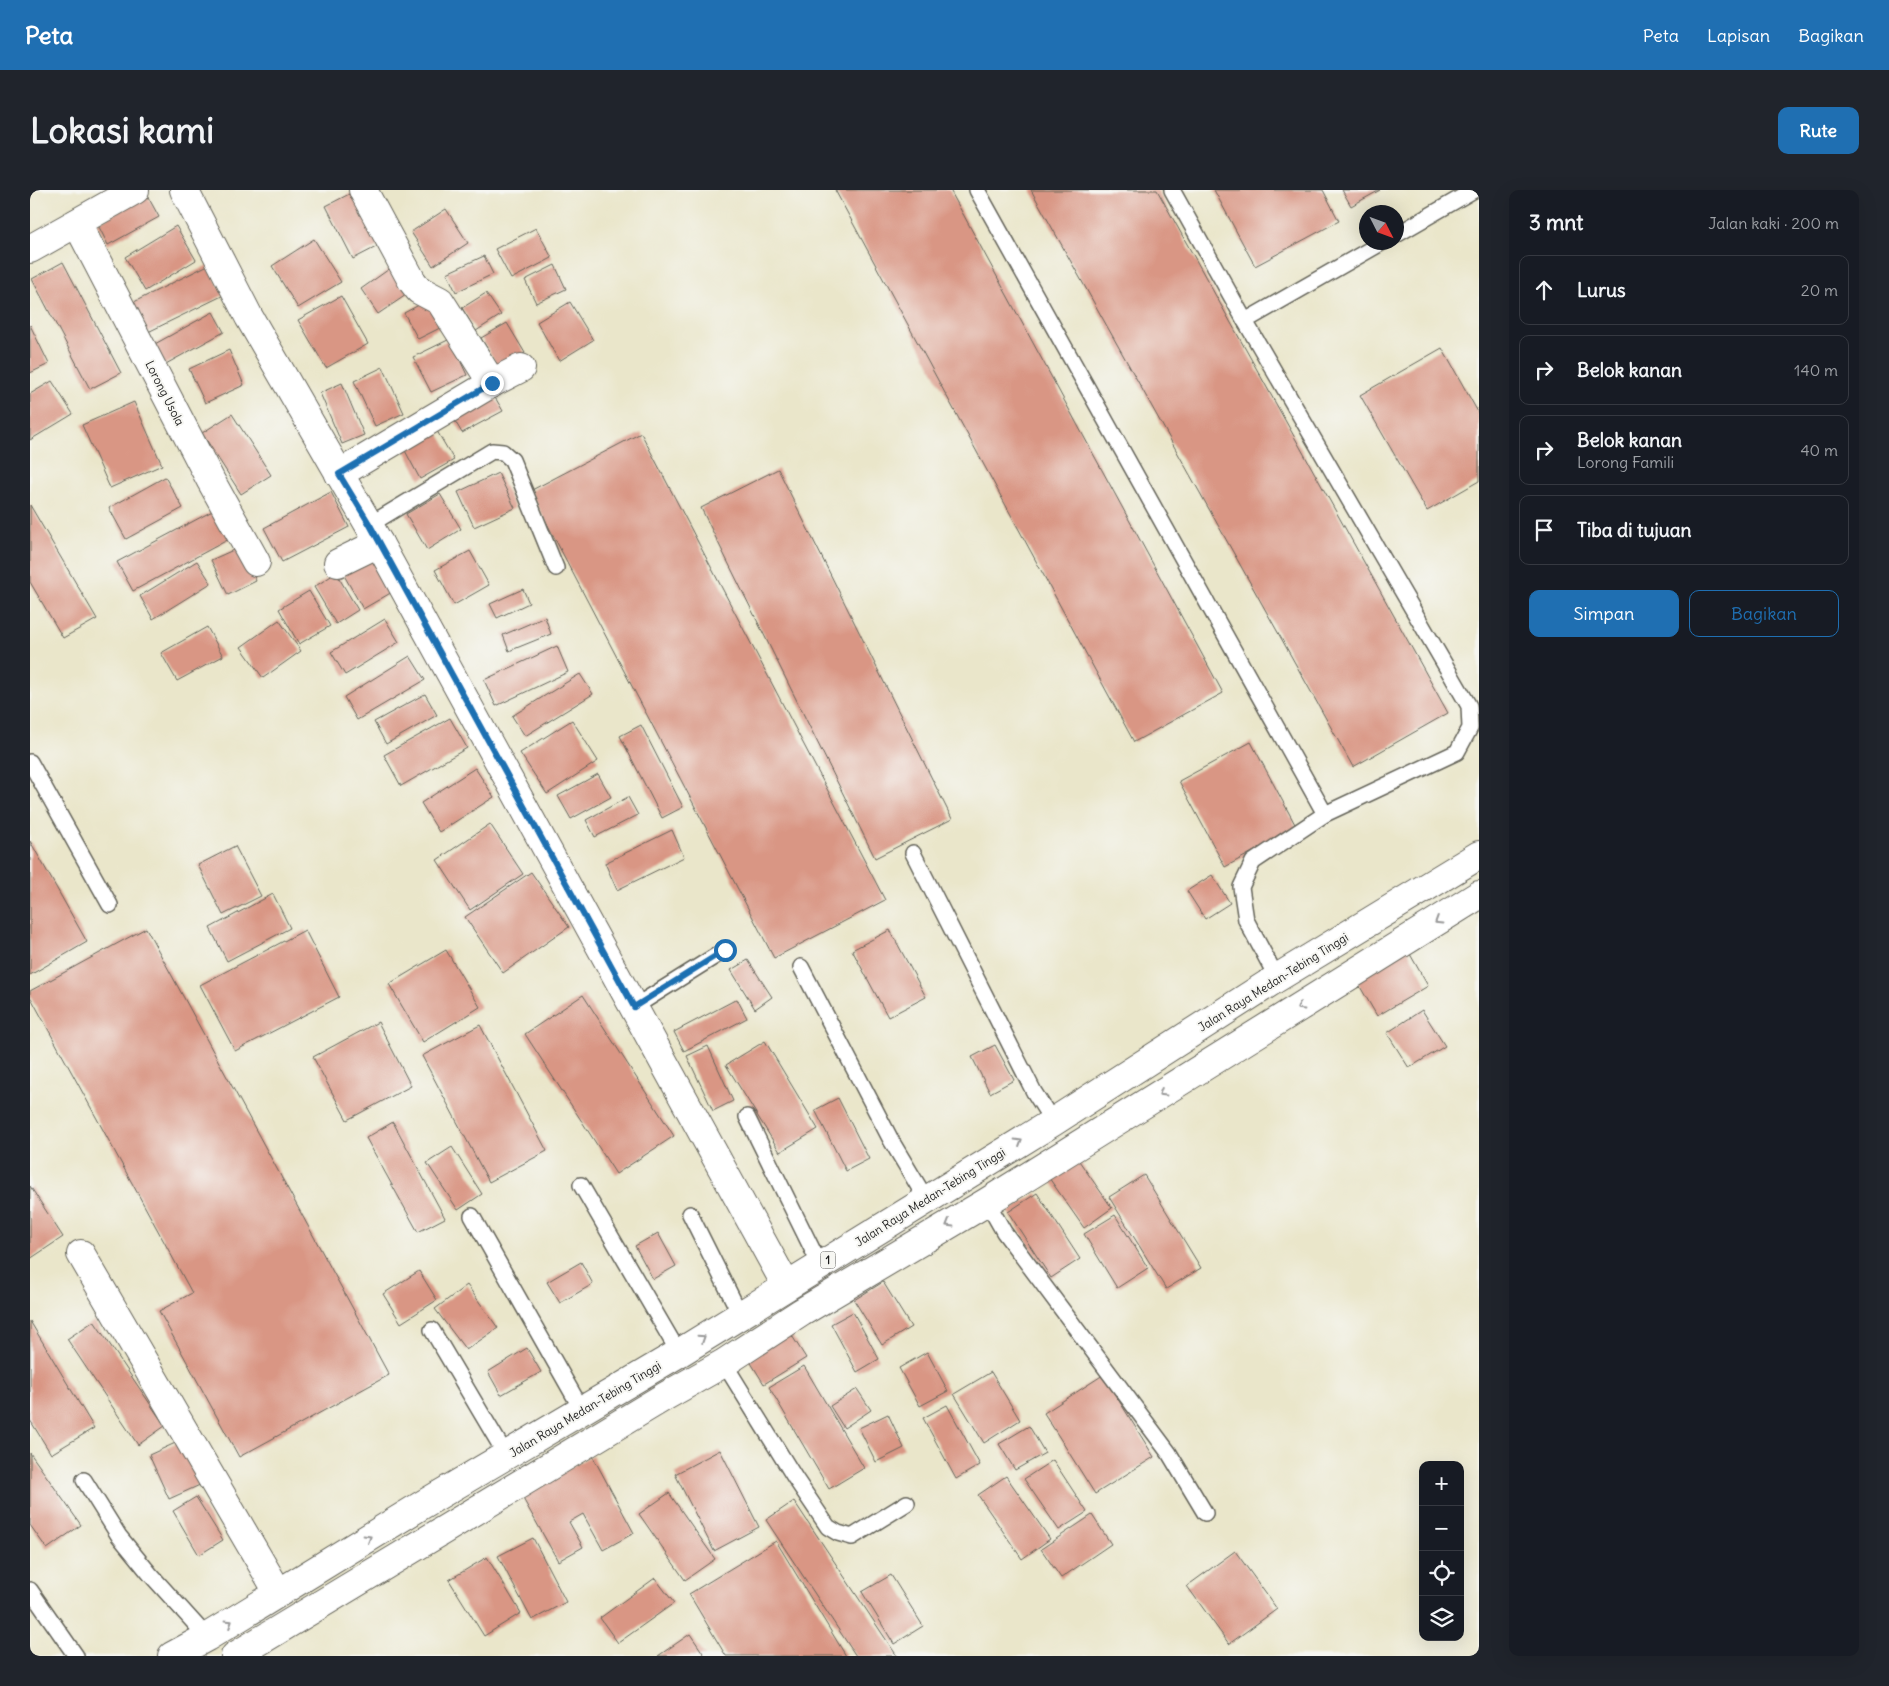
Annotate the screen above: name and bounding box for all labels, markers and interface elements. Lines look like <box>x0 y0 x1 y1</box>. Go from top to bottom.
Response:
text: Peta <box>25 20 73 50</box>
text: Peta <box>1643 24 1679 47</box>
text: Lapisan <box>1707 24 1770 47</box>
text: Bagikan <box>1798 24 1864 47</box>
button: Rute <box>1778 107 1859 154</box>
text: Lokasi kami <box>30 108 214 152</box>
north arrow <box>1359 205 1404 250</box>
text: 3 mnt <box>1529 209 1583 236</box>
text: Jalan kaki · 200 m <box>1708 213 1839 233</box>
icon: ahead <box>1530 276 1558 304</box>
text: Lurus <box>1577 278 1626 302</box>
text: 20 m <box>1801 280 1838 300</box>
icon: right <box>1530 356 1558 384</box>
street label: Lorong Usola <box>142 358 188 428</box>
text: Belok kanan <box>1577 358 1682 382</box>
text: 140 m <box>1794 360 1838 380</box>
route end <box>481 372 504 395</box>
text: Belok kanan <box>1577 428 1682 452</box>
icon: right <box>1530 436 1558 464</box>
text: 40 m <box>1800 440 1838 460</box>
text: Lorong Famili <box>1577 452 1674 472</box>
icon: arrive <box>1530 516 1558 544</box>
text: Tiba di tujuan <box>1577 518 1692 542</box>
button: Simpan <box>1529 590 1679 637</box>
button: Bagikan <box>1689 590 1839 637</box>
one-way arrow <box>1434 915 1443 924</box>
street label: Jalan Raya Medan-Tebing Tinggi <box>1195 929 1351 1035</box>
route start <box>714 939 737 962</box>
one-way arrow <box>1296 1001 1305 1010</box>
one-way arrow <box>1158 1087 1167 1096</box>
one-way arrow <box>1014 1139 1023 1148</box>
street label: Jalan Raya Medan-Tebing Tinggi <box>852 1144 1008 1250</box>
one-way arrow <box>946 1218 955 1228</box>
road number: 1 <box>820 1252 836 1268</box>
one-way arrow <box>697 1334 706 1344</box>
street label: Jalan Raya Medan-Tebing Tinggi <box>506 1358 664 1460</box>
map controls <box>1419 1461 1464 1641</box>
button: + <box>1419 1461 1464 1506</box>
button: − <box>1419 1506 1464 1551</box>
one-way arrow <box>362 1535 371 1545</box>
button: locate <box>1419 1551 1464 1596</box>
button: layers <box>1419 1596 1464 1641</box>
one-way arrow <box>224 1619 233 1629</box>

